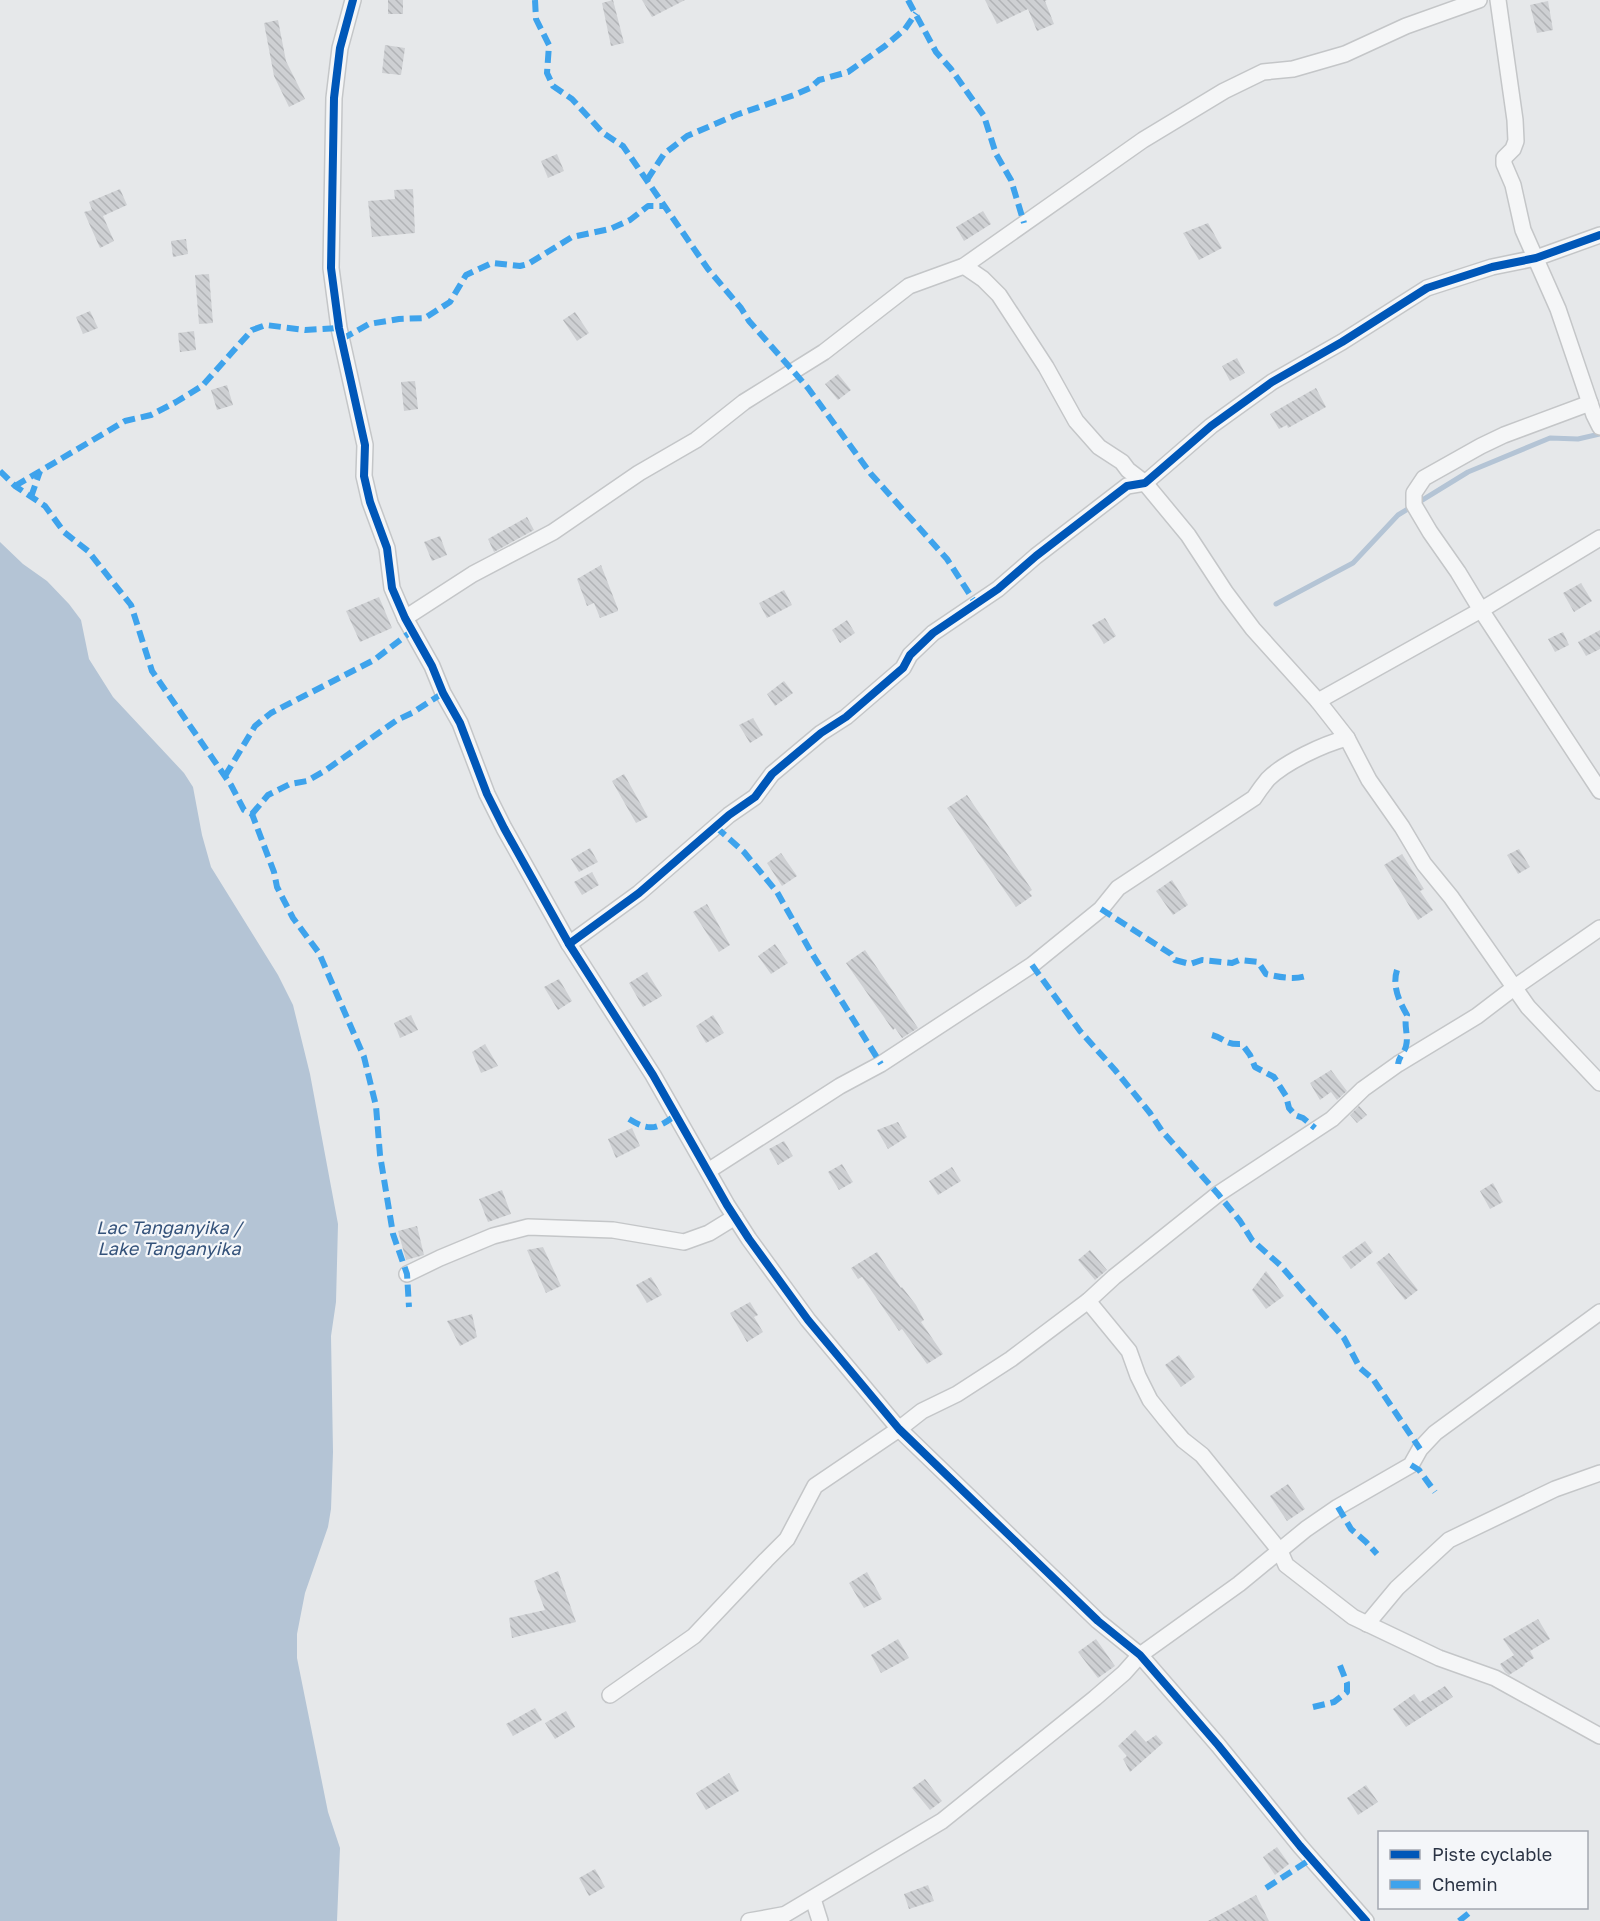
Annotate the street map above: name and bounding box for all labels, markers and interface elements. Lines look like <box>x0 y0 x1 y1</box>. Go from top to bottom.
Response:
water label: Lac Tanganyika / Lake Tanganyika <box>96 1216 245 1259</box>
legend <box>1378 1831 1588 1909</box>
text: Piste cyclable <box>1432 1843 1552 1865</box>
text: Chemin <box>1432 1873 1498 1895</box>

